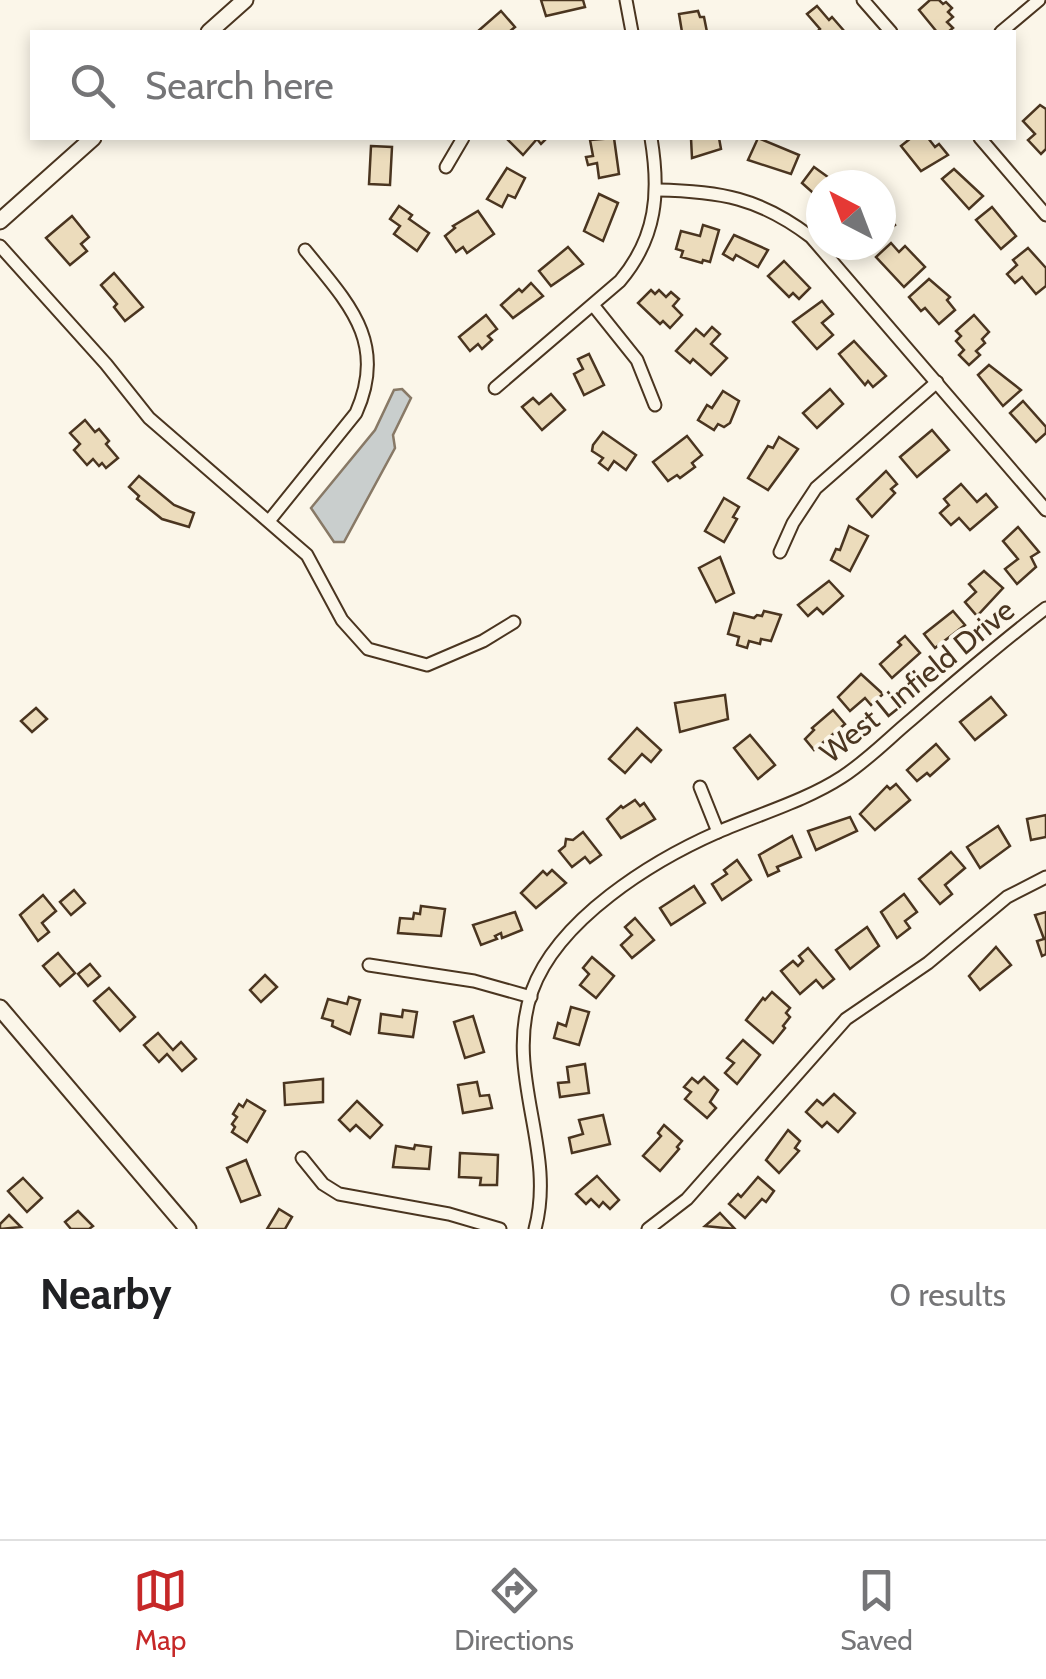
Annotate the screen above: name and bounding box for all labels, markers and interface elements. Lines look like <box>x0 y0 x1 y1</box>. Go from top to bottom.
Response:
search box <box>30 30 1016 140</box>
icon: search <box>65 58 120 113</box>
text: Search here <box>145 62 334 109</box>
north arrow <box>806 170 896 260</box>
street label: West Linfield Drive <box>812 591 1022 771</box>
text: Nearby <box>40 1268 172 1320</box>
text: 0 results <box>889 1275 1006 1314</box>
tab: Map <box>133 1563 188 1657</box>
tab: Directions <box>454 1563 574 1657</box>
tab: Saved <box>840 1563 913 1657</box>

